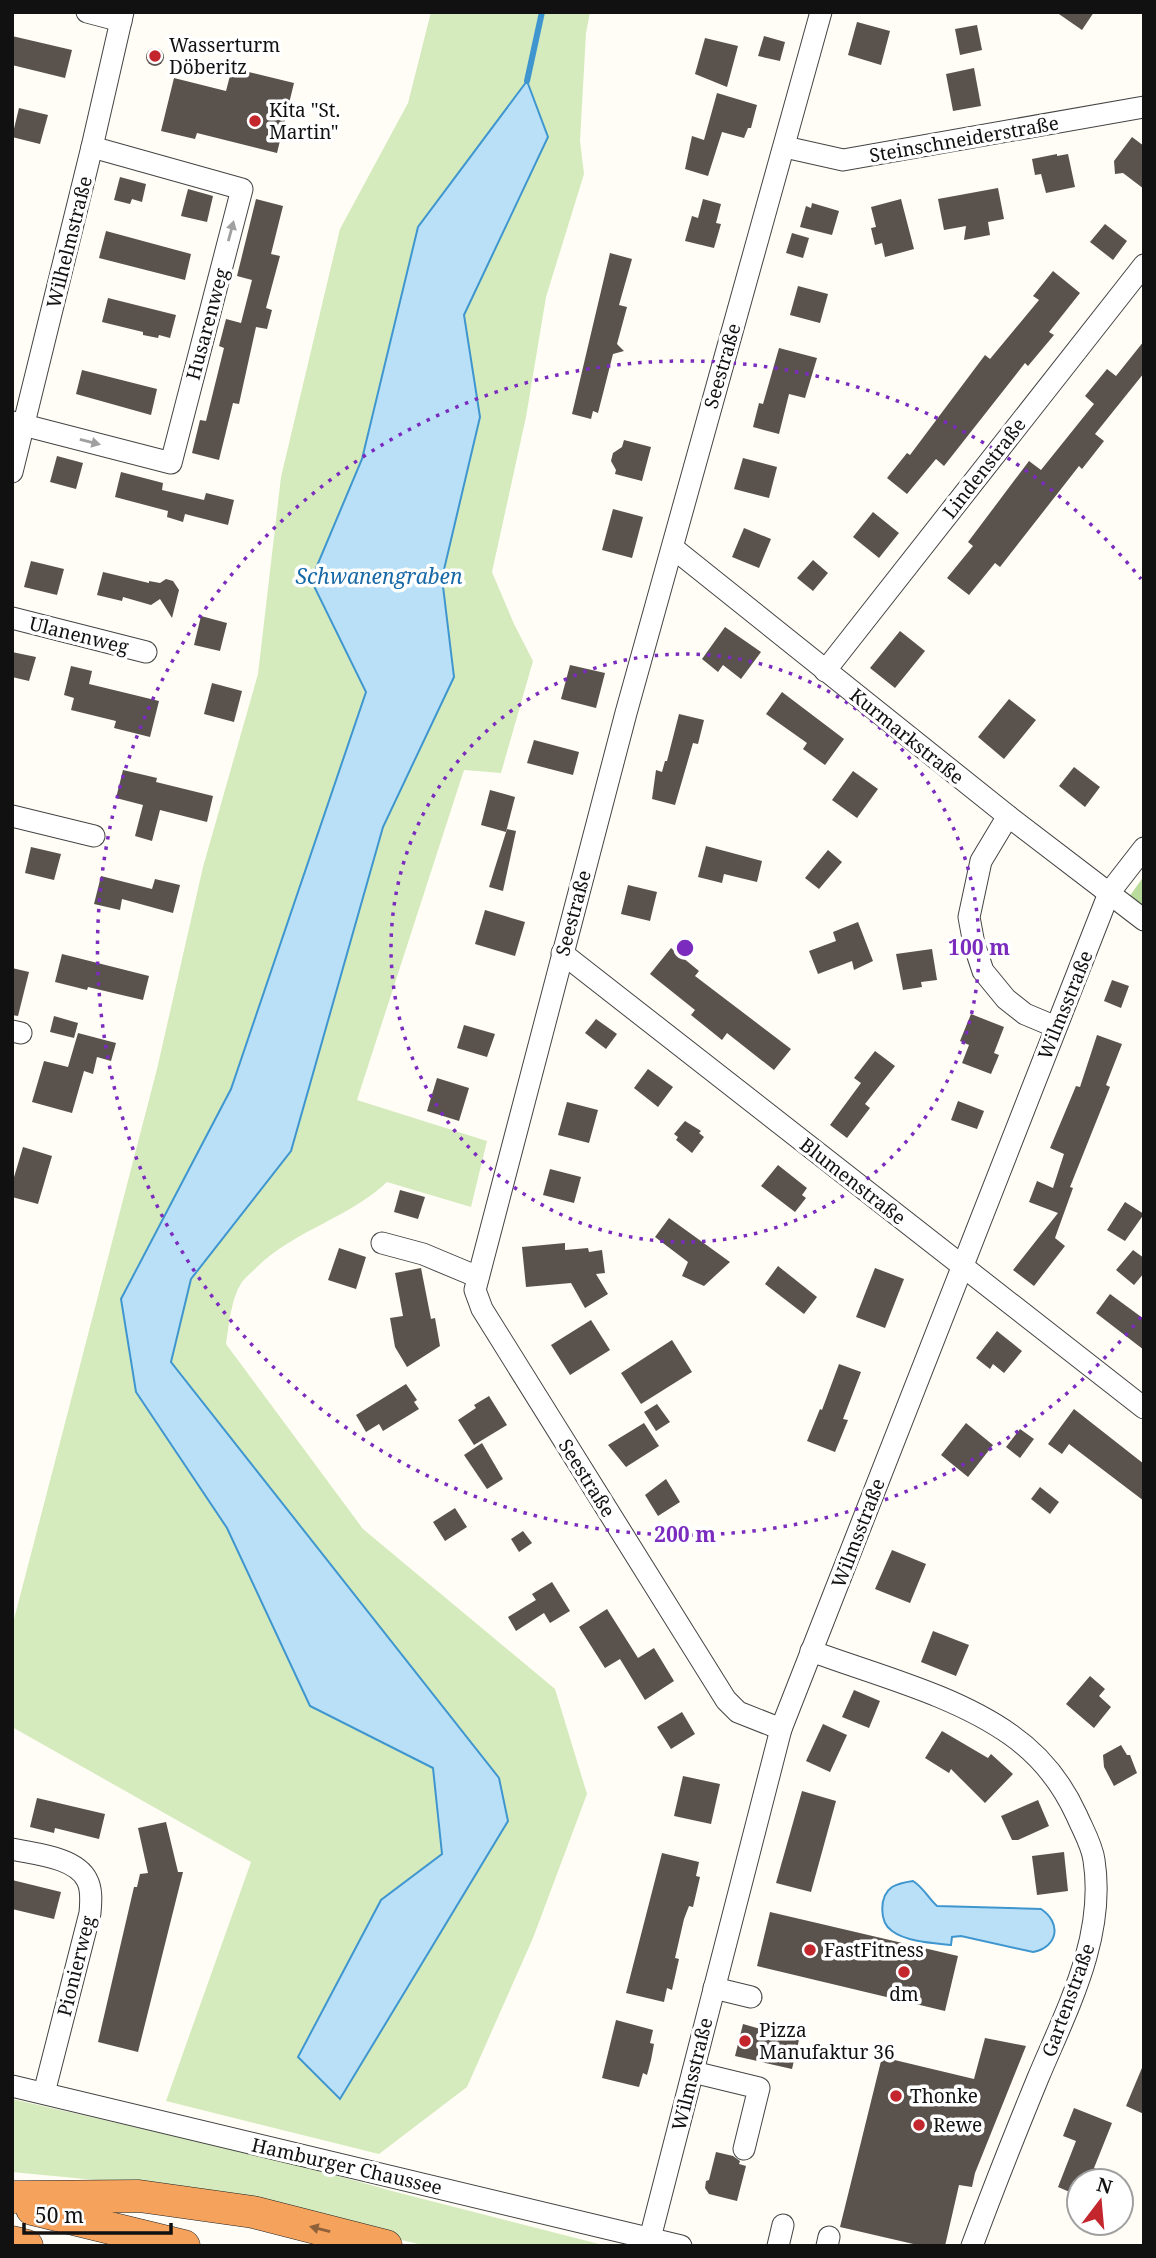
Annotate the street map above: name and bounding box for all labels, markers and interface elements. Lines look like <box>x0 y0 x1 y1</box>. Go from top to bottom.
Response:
place label: Wasserturm Döberitz <box>169 32 280 80</box>
marker: Wasserturm Döberitz <box>147 48 163 64</box>
place label: Kita "St. Martin" <box>269 97 340 145</box>
street label: Steinschneiderstraße <box>867 110 1061 168</box>
marker: Kita "St. Martin" <box>247 113 263 129</box>
street label: Wilhelmstraße <box>40 173 98 311</box>
one-way arrow <box>226 219 237 241</box>
street label: Husarenweg <box>180 265 234 383</box>
street label: Seestraße <box>697 320 747 412</box>
street label: Lindenstraße <box>936 412 1032 524</box>
one-way arrow <box>79 437 101 448</box>
water label: Schwanengraben <box>295 562 463 590</box>
street label: Ulanenweg <box>27 610 131 660</box>
street label: Kurmarkstraße <box>845 682 969 790</box>
street label: Seestraße <box>549 867 597 959</box>
text: 100 m <box>948 933 1010 961</box>
centre of rings <box>673 936 697 960</box>
street label: Wilmsstraße <box>1031 947 1099 1063</box>
street label: Blumenstraße <box>795 1131 911 1231</box>
street label: Seestraße <box>553 1434 621 1522</box>
street label: Wilmsstraße <box>825 1474 891 1592</box>
text: 200 m <box>654 1520 716 1548</box>
street label: Pionierweg <box>51 1913 101 2019</box>
place label: FastFitness <box>824 1937 924 1963</box>
street label: Gartenstraße <box>1035 1939 1101 2061</box>
marker: FastFitness <box>802 1942 818 1958</box>
marker: dm <box>896 1964 912 1980</box>
place label: dm <box>889 1981 919 2007</box>
street label: Wilmsstraße <box>665 2015 719 2133</box>
place label: Pizza Manufaktur 36 <box>759 2017 895 2065</box>
marker: Pizza Manufaktur 36 <box>737 2033 753 2049</box>
place label: Thonke <box>910 2083 978 2109</box>
marker: Thonke <box>888 2088 904 2104</box>
place label: Rewe <box>933 2112 982 2138</box>
marker: Rewe <box>911 2117 927 2133</box>
street label: Hamburger Chaussee <box>249 2131 445 2201</box>
north arrow <box>1065 2167 1135 2237</box>
text: N <box>1094 2171 1115 2200</box>
scale bar <box>24 2192 172 2236</box>
text: 50 m <box>35 2201 84 2229</box>
one-way arrow <box>309 2223 331 2234</box>

